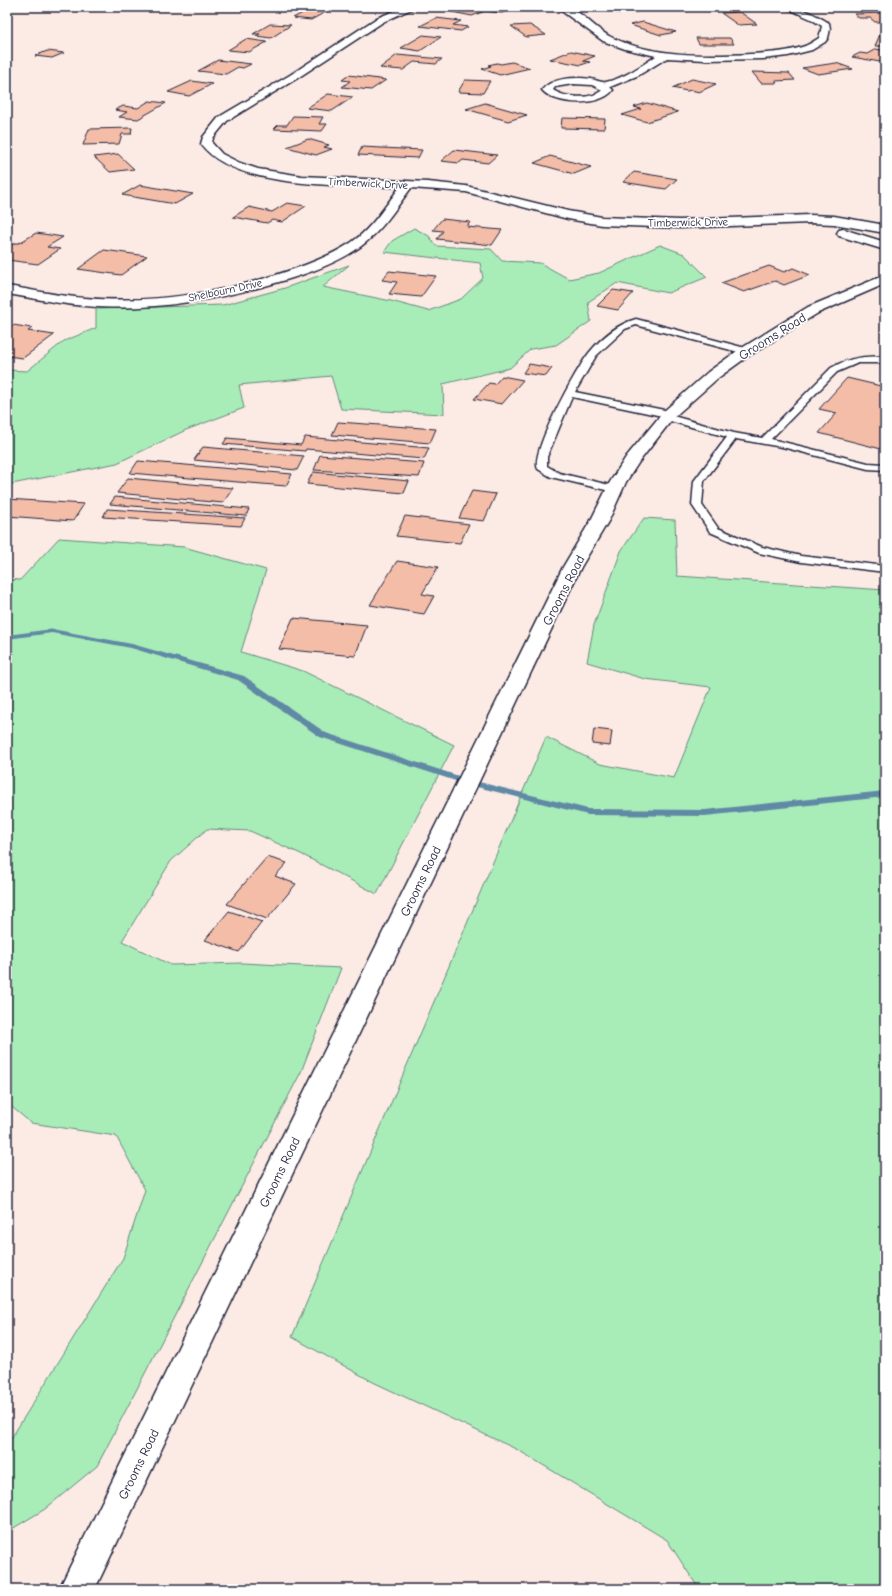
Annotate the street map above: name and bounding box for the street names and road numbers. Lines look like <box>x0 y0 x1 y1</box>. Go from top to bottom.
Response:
street label: Timberwick Drive <box>328 175 409 192</box>
street label: Timberwick Drive <box>648 215 729 230</box>
street label: Shelbourn Drive <box>187 276 264 305</box>
street label: Grooms Road <box>736 310 809 363</box>
street label: Grooms Road <box>539 553 588 628</box>
street label: Grooms Road <box>397 844 444 919</box>
street label: Grooms Road <box>256 1135 303 1210</box>
street label: Grooms Road <box>115 1427 162 1502</box>

